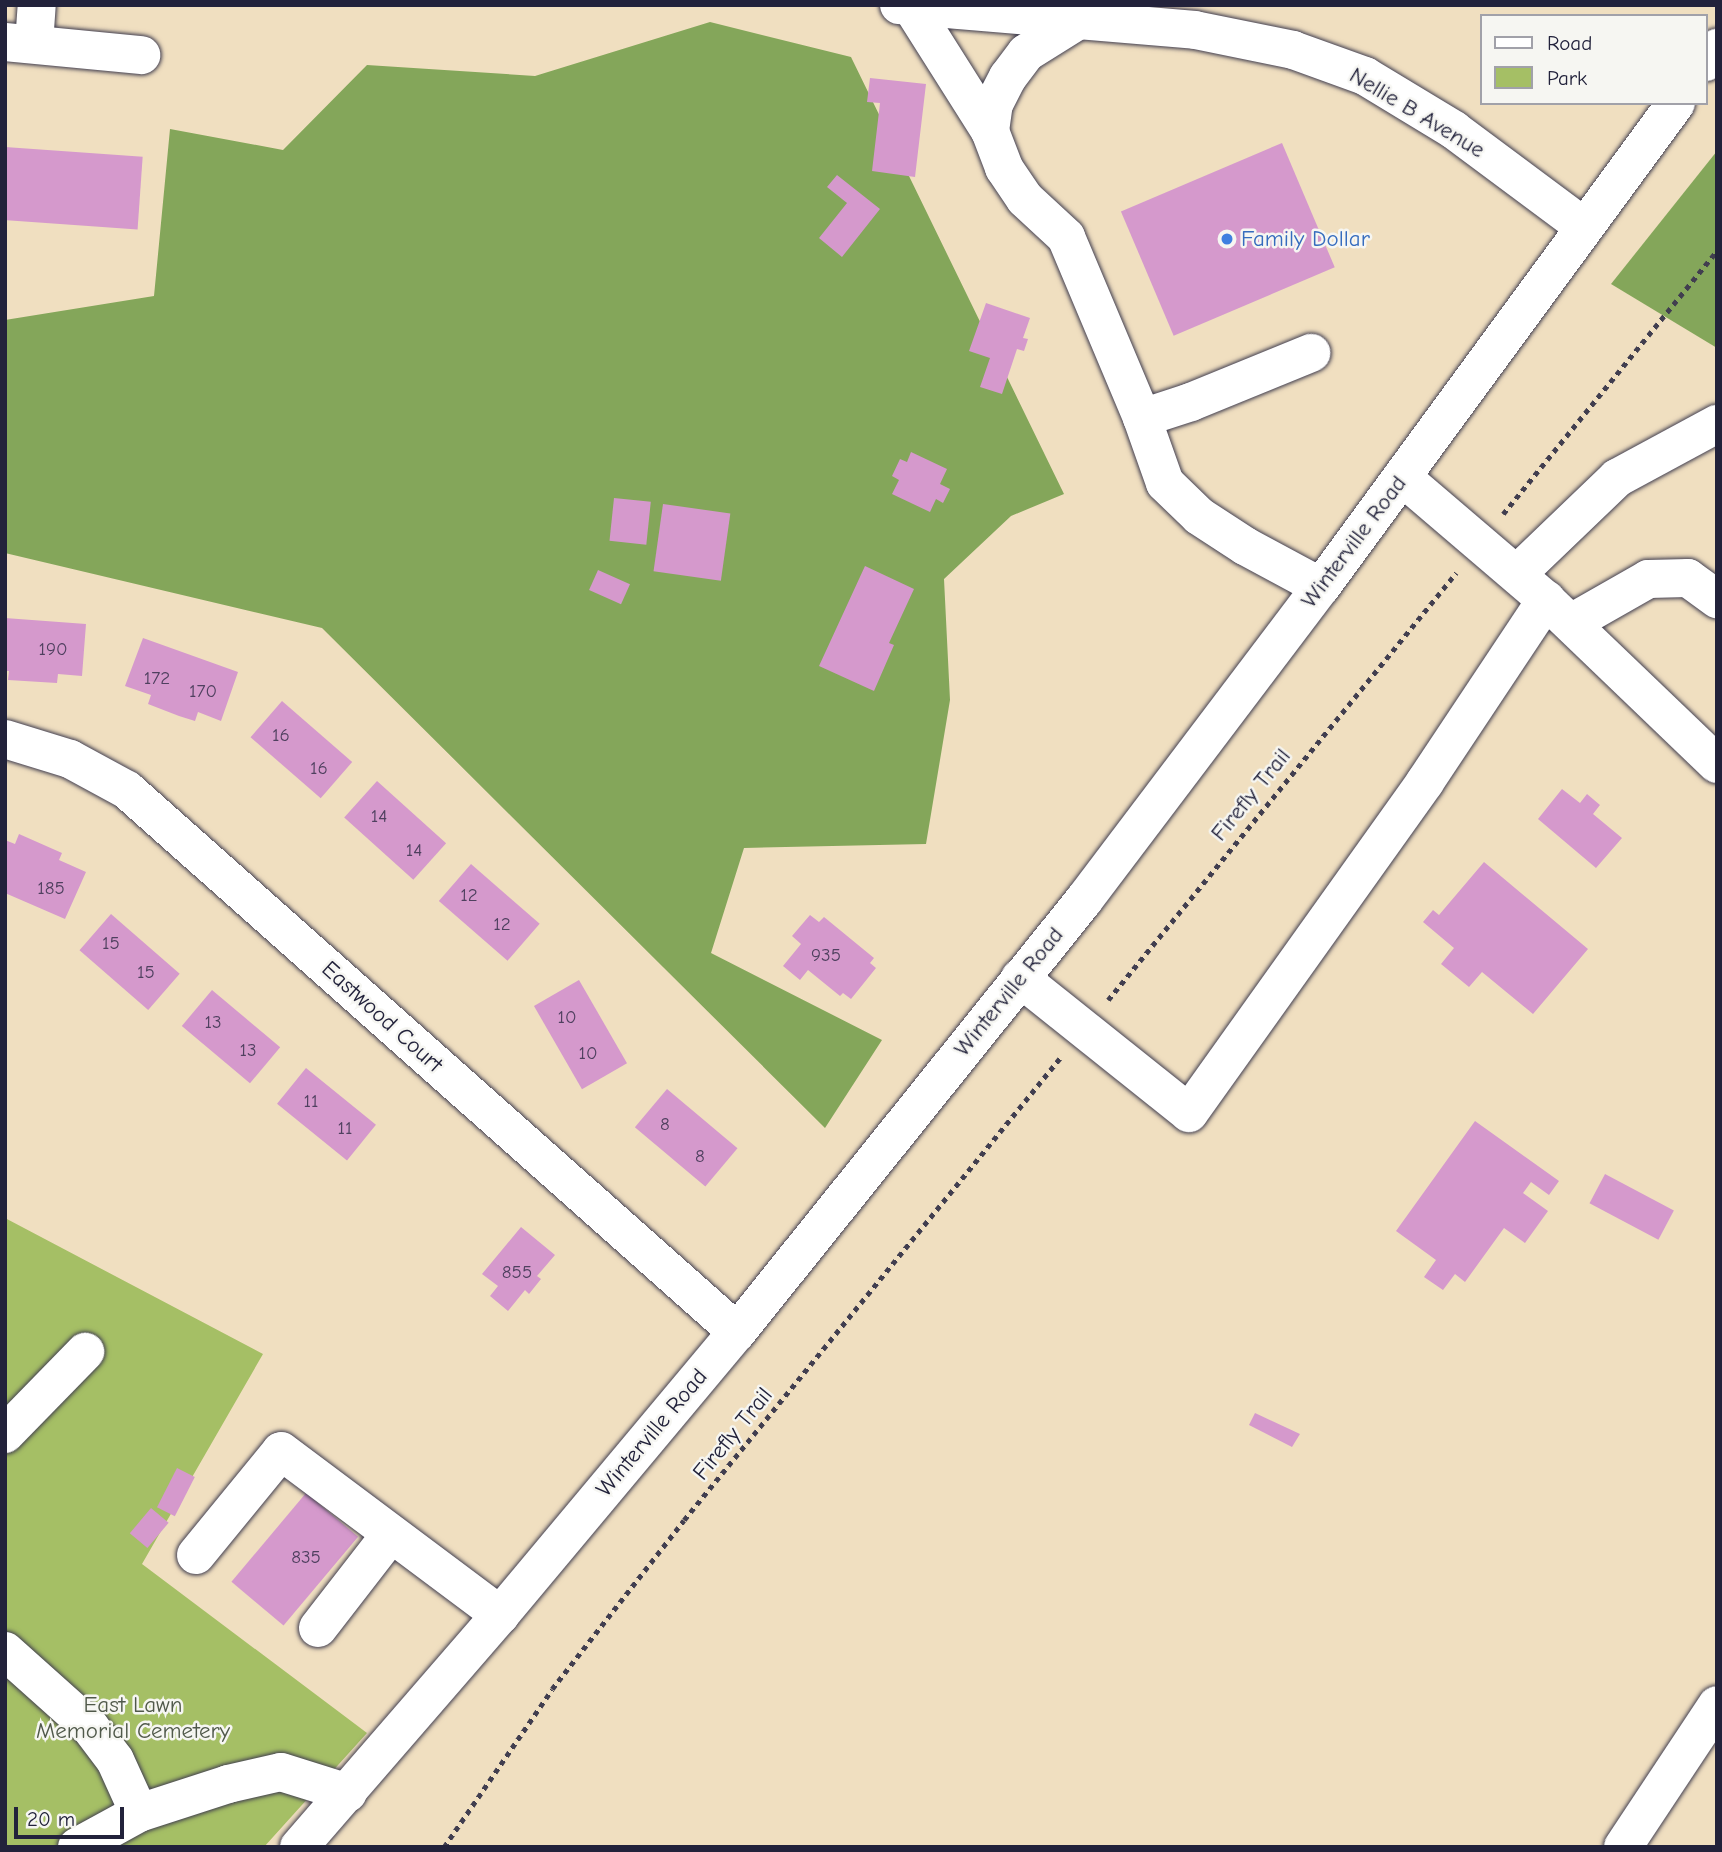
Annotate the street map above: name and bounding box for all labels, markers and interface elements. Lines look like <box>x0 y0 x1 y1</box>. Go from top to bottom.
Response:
legend <box>1480 14 1708 105</box>
text: Road <box>1547 31 1592 55</box>
street label: Nellie B Avenue <box>1344 62 1490 164</box>
text: Park <box>1547 66 1587 90</box>
place label: Family Dollar <box>1241 225 1370 253</box>
marker: Family Dollar <box>1219 231 1235 247</box>
street label: Winterville Road <box>1295 471 1413 613</box>
house number: 190 <box>38 639 68 661</box>
house number: 172 <box>144 668 170 690</box>
house number: 170 <box>189 681 217 703</box>
house number: 16 <box>272 725 290 747</box>
street label: Firefly Trail <box>1205 743 1297 847</box>
house number: 16 <box>310 758 328 780</box>
house number: 14 <box>371 806 387 828</box>
house number: 14 <box>406 840 422 862</box>
house number: 185 <box>37 878 65 900</box>
house number: 12 <box>460 885 478 907</box>
house number: 12 <box>493 914 511 936</box>
street label: Winterville Road <box>948 922 1070 1062</box>
house number: 15 <box>102 933 120 955</box>
house number: 935 <box>811 945 841 967</box>
street label: Eastwood Court <box>316 955 448 1079</box>
house number: 15 <box>137 962 155 984</box>
house number: 10 <box>557 1007 577 1029</box>
house number: 13 <box>204 1012 222 1034</box>
house number: 13 <box>239 1040 257 1062</box>
house number: 10 <box>578 1043 598 1065</box>
house number: 11 <box>303 1091 319 1113</box>
house number: 8 <box>660 1114 670 1136</box>
house number: 11 <box>337 1118 353 1140</box>
house number: 8 <box>695 1146 705 1168</box>
house number: 855 <box>502 1262 532 1284</box>
street label: Winterville Road <box>591 1364 713 1502</box>
street label: Firefly Trail <box>687 1382 779 1486</box>
house number: 835 <box>291 1547 321 1569</box>
park label: East Lawn Memorial Cemetery <box>36 1691 230 1745</box>
scale bar <box>18 1792 128 1836</box>
text: 20 m <box>27 1807 75 1831</box>

